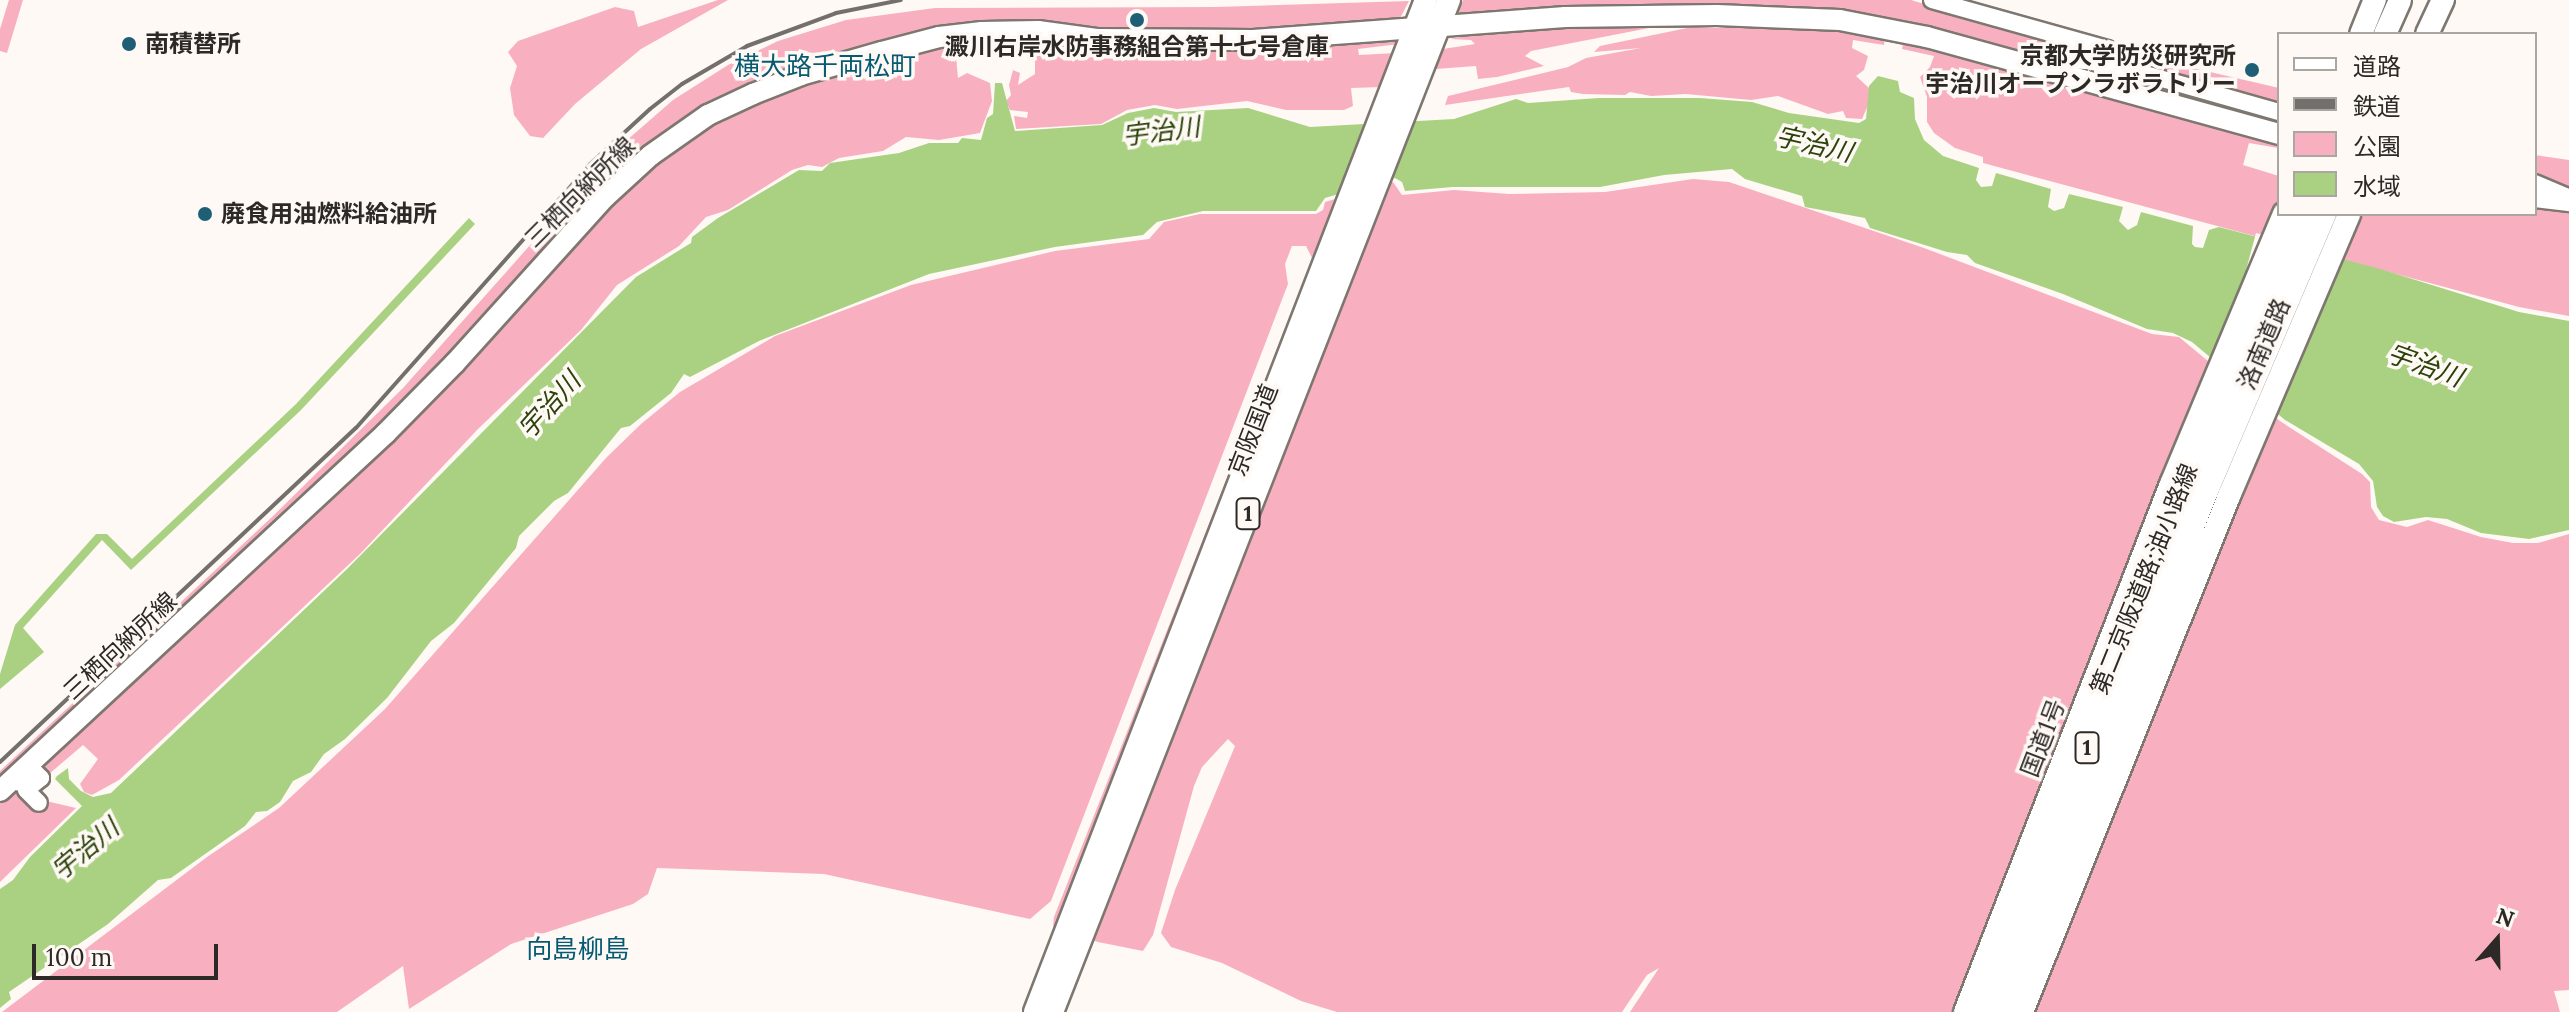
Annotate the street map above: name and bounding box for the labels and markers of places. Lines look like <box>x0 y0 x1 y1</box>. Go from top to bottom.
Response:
marker: 澱川右岸水防事務組合第十七号倉庫 <box>1128 11 1146 29</box>
place label: 南積替所 <box>145 30 241 58</box>
place label: 澱川右岸水防事務組合第十七号倉庫 <box>945 33 1329 61</box>
marker: 南積替所 <box>120 35 138 53</box>
place label: 京都大学防災研究所 宇治川オープンラボラトリー <box>1924 42 2236 98</box>
marker: 京都大学防災研究所 宇治川オープンラボラトリー <box>2243 61 2261 79</box>
place label: 廃食用油燃料給油所 <box>221 200 437 228</box>
marker: 廃食用油燃料給油所 <box>196 205 214 223</box>

